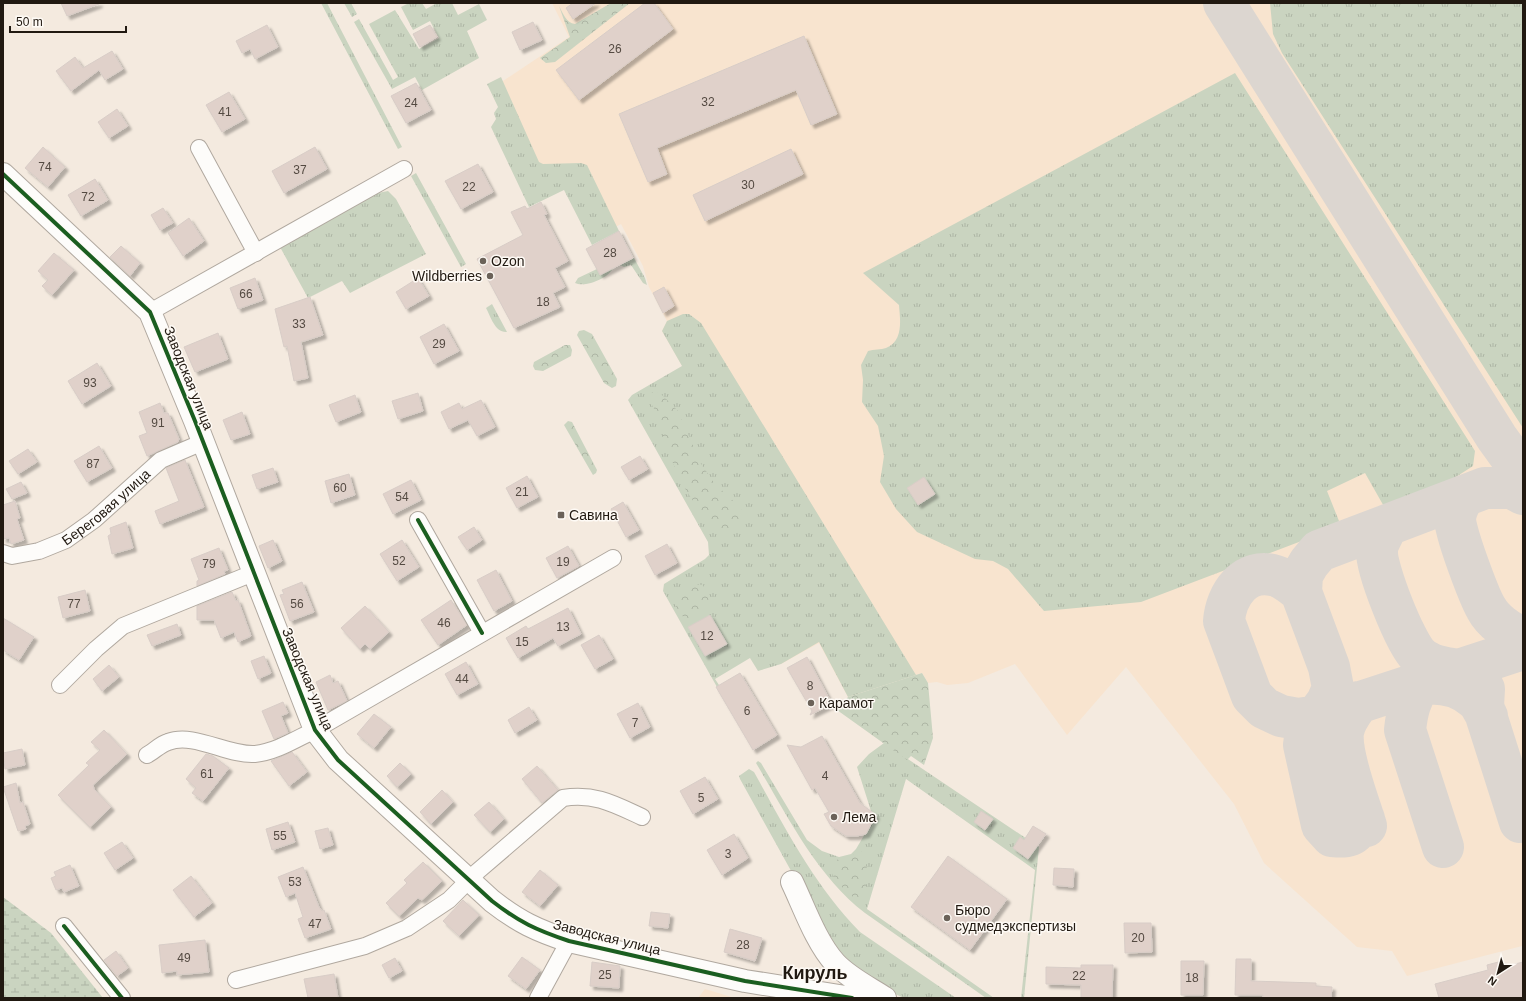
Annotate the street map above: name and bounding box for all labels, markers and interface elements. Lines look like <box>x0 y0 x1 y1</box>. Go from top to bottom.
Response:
scale bar <box>10 8 126 34</box>
text: 50 m <box>16 15 43 29</box>
house number: 26 <box>608 42 622 56</box>
house number: 32 <box>701 95 715 109</box>
house number: 24 <box>404 96 418 110</box>
house number: 41 <box>218 105 232 119</box>
house number: 74 <box>38 160 52 174</box>
house number: 37 <box>293 163 307 177</box>
house number: 30 <box>741 178 755 192</box>
house number: 22 <box>462 180 476 194</box>
house number: 72 <box>81 190 95 204</box>
house number: 28 <box>603 246 617 260</box>
place label: Ozon <box>491 253 524 269</box>
marker: Ozon <box>478 256 488 266</box>
place label: Wildberries <box>412 268 482 284</box>
marker: Wildberries <box>485 271 495 281</box>
house number: 66 <box>239 287 253 301</box>
house number: 18 <box>536 295 550 309</box>
house number: 33 <box>292 317 306 331</box>
street label: Заводская улица <box>161 324 217 432</box>
house number: 29 <box>432 337 446 351</box>
house number: 93 <box>83 376 97 390</box>
house number: 91 <box>151 416 165 430</box>
house number: 87 <box>86 457 100 471</box>
street label: Береговая улица <box>59 465 154 548</box>
house number: 60 <box>333 481 347 495</box>
house number: 21 <box>515 485 529 499</box>
house number: 54 <box>395 490 409 504</box>
place label: Савина <box>569 507 618 523</box>
marker: Савина <box>556 510 566 520</box>
house number: 52 <box>392 554 406 568</box>
house number: 19 <box>556 555 570 569</box>
house number: 79 <box>202 557 216 571</box>
house number: 77 <box>67 597 81 611</box>
house number: 56 <box>290 597 304 611</box>
house number: 46 <box>437 616 451 630</box>
house number: 13 <box>556 620 570 634</box>
street label: Заводская улица <box>279 625 337 733</box>
house number: 12 <box>700 629 714 643</box>
house number: 15 <box>515 635 529 649</box>
house number: 44 <box>455 672 469 686</box>
house number: 8 <box>807 679 814 693</box>
place label: Карамот <box>819 695 875 711</box>
marker: Карамот <box>806 698 816 708</box>
house number: 6 <box>744 704 751 718</box>
house number: 7 <box>632 716 639 730</box>
house number: 61 <box>200 767 214 781</box>
house number: 4 <box>822 769 829 783</box>
house number: 5 <box>698 791 705 805</box>
place label: Лема <box>842 809 877 825</box>
marker: Лема <box>829 812 839 822</box>
house number: 55 <box>273 829 287 843</box>
house number: 3 <box>725 847 732 861</box>
house number: 53 <box>288 875 302 889</box>
place label: Бюро судмедэкспертизы <box>955 902 1076 934</box>
marker: Бюро судмедэкспертизы <box>942 913 952 923</box>
street label: Заводская улица <box>552 916 663 958</box>
house number: 47 <box>308 917 322 931</box>
house number: 20 <box>1131 931 1145 945</box>
house number: 28 <box>736 938 750 952</box>
house number: 49 <box>177 951 191 965</box>
north arrow <box>1478 953 1518 993</box>
district label: Кируль <box>782 963 848 983</box>
house number: 25 <box>598 968 612 982</box>
house number: 22 <box>1072 969 1086 983</box>
house number: 18 <box>1185 971 1199 985</box>
text: N <box>1485 974 1499 988</box>

